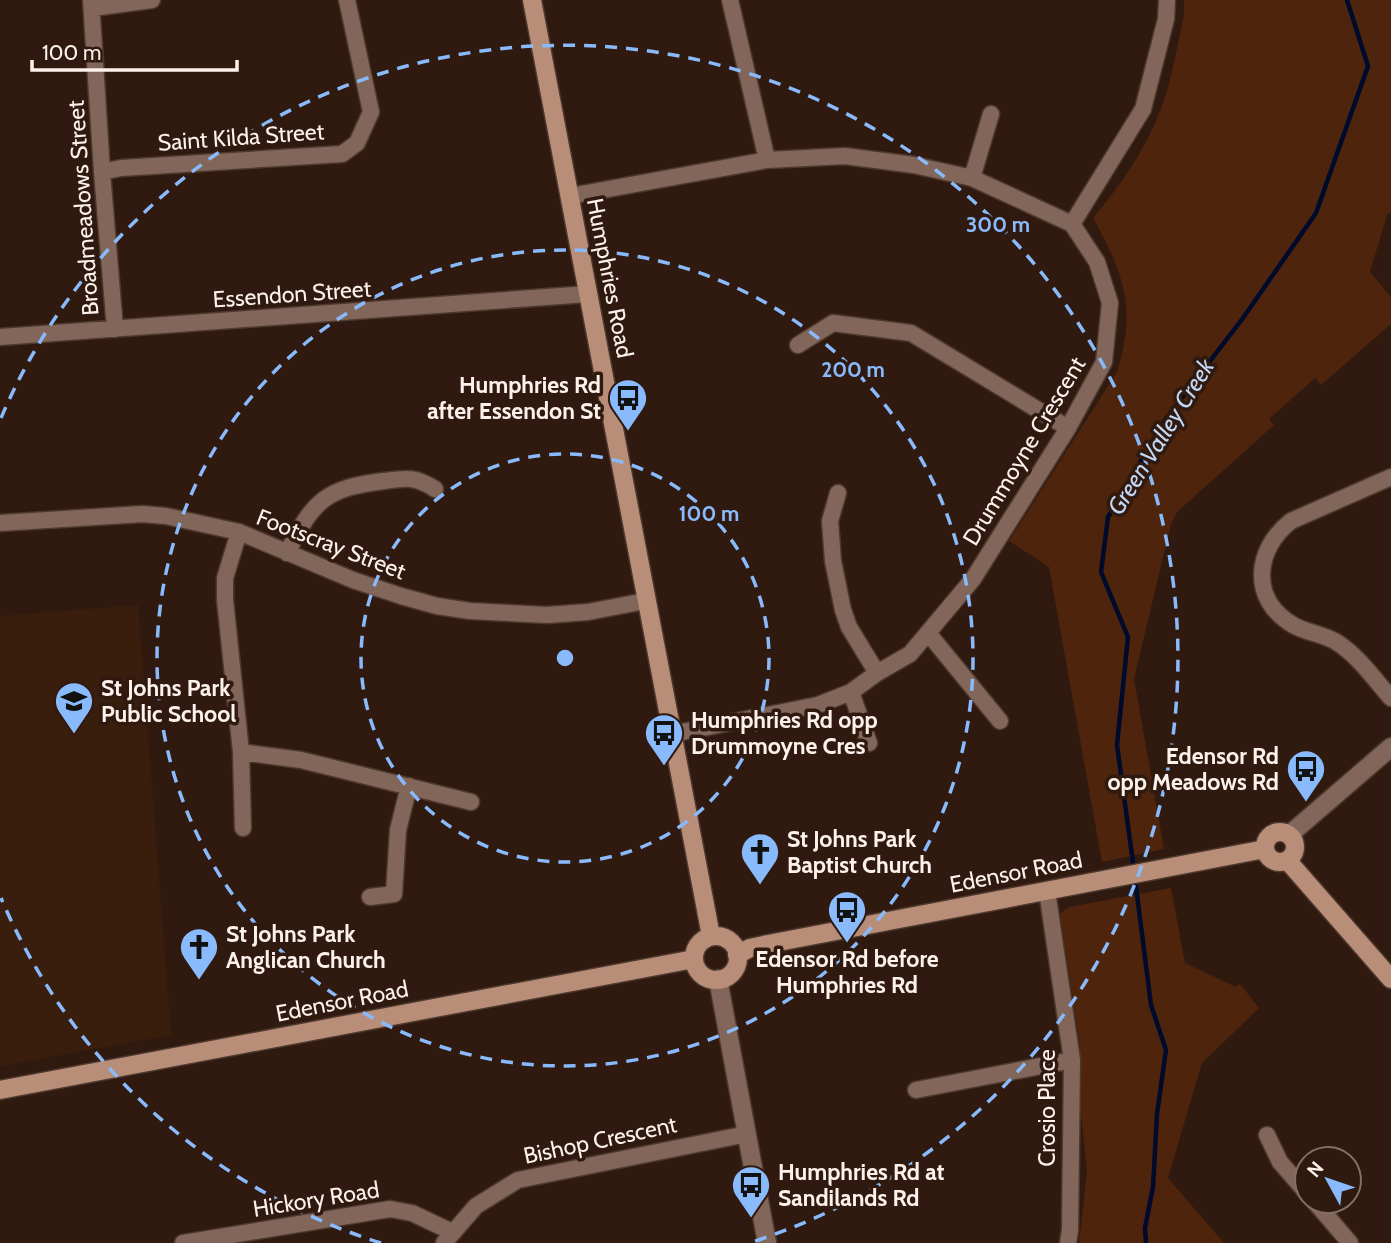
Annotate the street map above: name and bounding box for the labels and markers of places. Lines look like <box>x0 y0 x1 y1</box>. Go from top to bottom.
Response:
place label: Humphries Rd after Essendon St <box>427 371 601 425</box>
bus stop icon: Humphries Rd after Essendon St <box>607 377 649 432</box>
centre of rings <box>553 646 577 670</box>
place label: St Johns Park Public School <box>101 674 236 728</box>
school or university icon: St Johns Park Public School <box>53 680 95 735</box>
place label: Humphries Rd opp Drummoyne Cres <box>691 706 878 760</box>
bus stop icon: Humphries Rd opp Drummoyne Cres <box>643 712 685 767</box>
place label: Edensor Rd opp Meadows Rd <box>1107 742 1279 796</box>
bus stop icon: Edensor Rd opp Meadows Rd <box>1285 748 1327 803</box>
place label: St Johns Park Baptist Church <box>787 825 932 879</box>
church icon: St Johns Park Baptist Church <box>739 831 781 886</box>
bus stop icon: Edensor Rd before Humphries Rd <box>826 889 868 944</box>
place label: St Johns Park Anglican Church <box>226 920 386 974</box>
church icon: St Johns Park Anglican Church <box>178 926 220 981</box>
place label: Edensor Rd before Humphries Rd <box>755 945 939 999</box>
place label: Humphries Rd at Sandilands Rd <box>778 1158 944 1212</box>
bus stop icon: Humphries Rd at Sandilands Rd <box>730 1164 772 1219</box>

